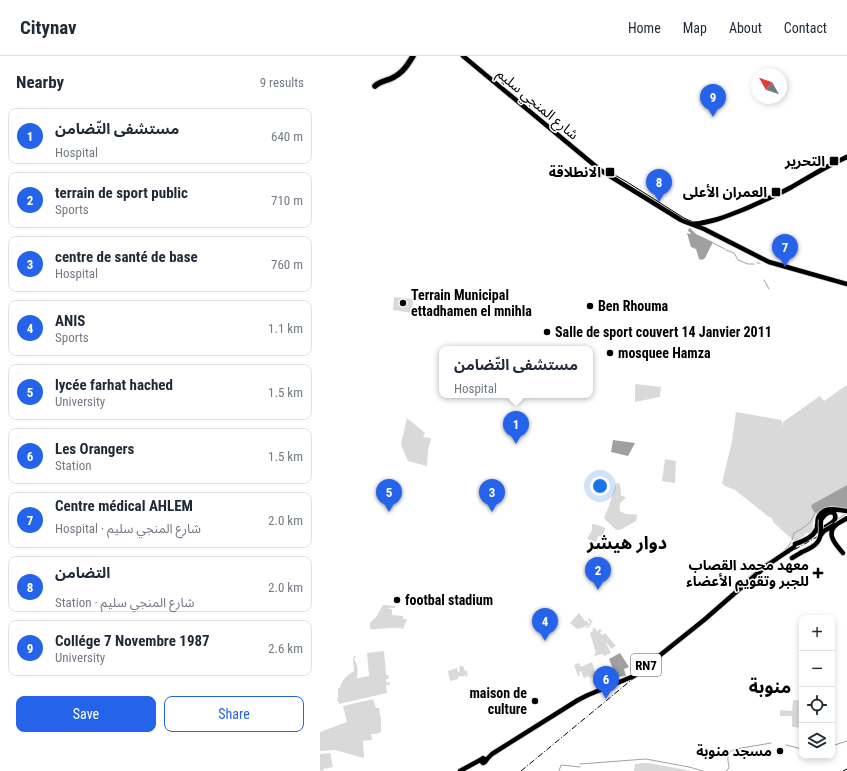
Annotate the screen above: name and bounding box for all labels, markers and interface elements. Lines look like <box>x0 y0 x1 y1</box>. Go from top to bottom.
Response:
text: Citynav <box>20 16 77 39</box>
text: Home <box>628 20 661 36</box>
text: Map <box>683 20 707 36</box>
text: About <box>729 20 762 36</box>
text: Contact <box>784 20 827 36</box>
street label: شارع المنجي سليم <box>492 65 582 145</box>
north arrow <box>751 68 787 104</box>
text: Nearby <box>16 72 64 92</box>
text: 9 results <box>260 75 304 90</box>
pin: 9 <box>700 84 726 117</box>
text: مستشفى التّضامن <box>55 120 179 138</box>
text: 1 <box>27 129 33 144</box>
text: 640 m <box>271 129 303 144</box>
text: Hospital <box>55 145 98 160</box>
place label: التحرير <box>784 153 825 170</box>
marker: التحرير <box>828 155 840 167</box>
place label: الانطلاقة <box>549 164 601 180</box>
marker: الانطلاقة <box>604 166 616 178</box>
pin: 8 <box>646 169 672 202</box>
text: terrain de sport public <box>55 184 188 202</box>
place label: العمران الأعلى <box>683 184 767 201</box>
marker: العمران الأعلى <box>770 186 782 198</box>
text: 2 <box>27 193 33 208</box>
text: 710 m <box>271 193 303 208</box>
text: Sports <box>55 202 89 217</box>
pin: 7 <box>772 234 798 267</box>
text: centre de santé de base <box>55 248 198 266</box>
text: 3 <box>27 257 33 272</box>
text: 760 m <box>271 257 303 272</box>
text: Hospital <box>55 266 98 281</box>
place label: Terrain Municipal ettadhamen el mnihla <box>411 287 532 319</box>
marker: Terrain Municipal ettadhamen el mnihla <box>398 298 408 308</box>
place label: Ben Rhouma <box>598 298 669 314</box>
marker: Ben Rhouma <box>585 301 595 311</box>
text: ANIS <box>55 312 85 330</box>
text: 4 <box>27 321 33 336</box>
text: 1.1 km <box>268 321 303 336</box>
place label: Salle de sport couvert 14 Janvier 2011 <box>555 324 772 340</box>
marker: Salle de sport couvert 14 Janvier 2011 <box>542 327 552 337</box>
text: Sports <box>55 330 89 345</box>
place label: mosquee Hamza <box>618 345 711 361</box>
popup <box>439 346 593 398</box>
marker: mosquee Hamza <box>605 348 615 358</box>
text: مستشفى التّضامن <box>454 356 578 374</box>
text: lycée farhat hached <box>55 376 173 394</box>
text: Hospital <box>454 381 497 396</box>
text: 5 <box>27 385 33 400</box>
text: 1.5 km <box>268 385 303 400</box>
text: University <box>55 394 105 409</box>
pin: 1 <box>503 411 529 444</box>
text: Les Orangers <box>55 440 134 458</box>
text: 6 <box>27 449 33 464</box>
text: 1.5 km <box>268 449 303 464</box>
text: Station <box>55 458 91 473</box>
your location <box>590 476 610 496</box>
pin: 5 <box>376 479 402 512</box>
pin: 3 <box>479 479 505 512</box>
text: Centre médical AHLEM <box>55 497 193 515</box>
text: 7 <box>27 513 33 528</box>
text: 2.0 km <box>268 513 303 528</box>
text: Hospital · شارع المنجي سليم <box>55 521 201 536</box>
district label: دوار هيشر <box>586 532 667 554</box>
pin: 2 <box>585 557 611 590</box>
place label: معهد محمد القصاب للجبر وتقويم الأعضاء <box>686 557 809 592</box>
text: التضامن <box>55 564 110 582</box>
marker: معهد محمد القصاب للجبر وتقويم الأعضاء <box>812 567 824 579</box>
text: 8 <box>27 580 33 595</box>
text: 2.0 km <box>268 580 303 595</box>
place label: footbal stadium <box>405 592 493 608</box>
text: Station · شارع المنجي سليم <box>55 595 194 610</box>
marker: footbal stadium <box>392 595 402 605</box>
pin: 4 <box>532 608 558 641</box>
map controls <box>799 615 835 759</box>
button: + <box>799 615 835 651</box>
text: Collége 7 Novembre 1987 <box>55 632 210 650</box>
text: 9 <box>27 641 33 656</box>
text: 2.6 km <box>268 641 303 656</box>
text: University <box>55 650 105 665</box>
button: − <box>799 651 835 687</box>
road number: RN7 <box>631 654 661 676</box>
pin: 6 <box>593 666 619 699</box>
district label: منوبة <box>749 676 791 697</box>
place label: maison de culture <box>469 685 527 717</box>
button: locate <box>799 687 835 723</box>
button: Save <box>16 696 156 732</box>
button: Share <box>164 696 304 732</box>
marker: maison de culture <box>530 696 540 706</box>
button: layers <box>799 723 835 759</box>
place label: مسجد منوبة <box>696 743 772 759</box>
marker: مسجد منوبة <box>775 746 785 756</box>

